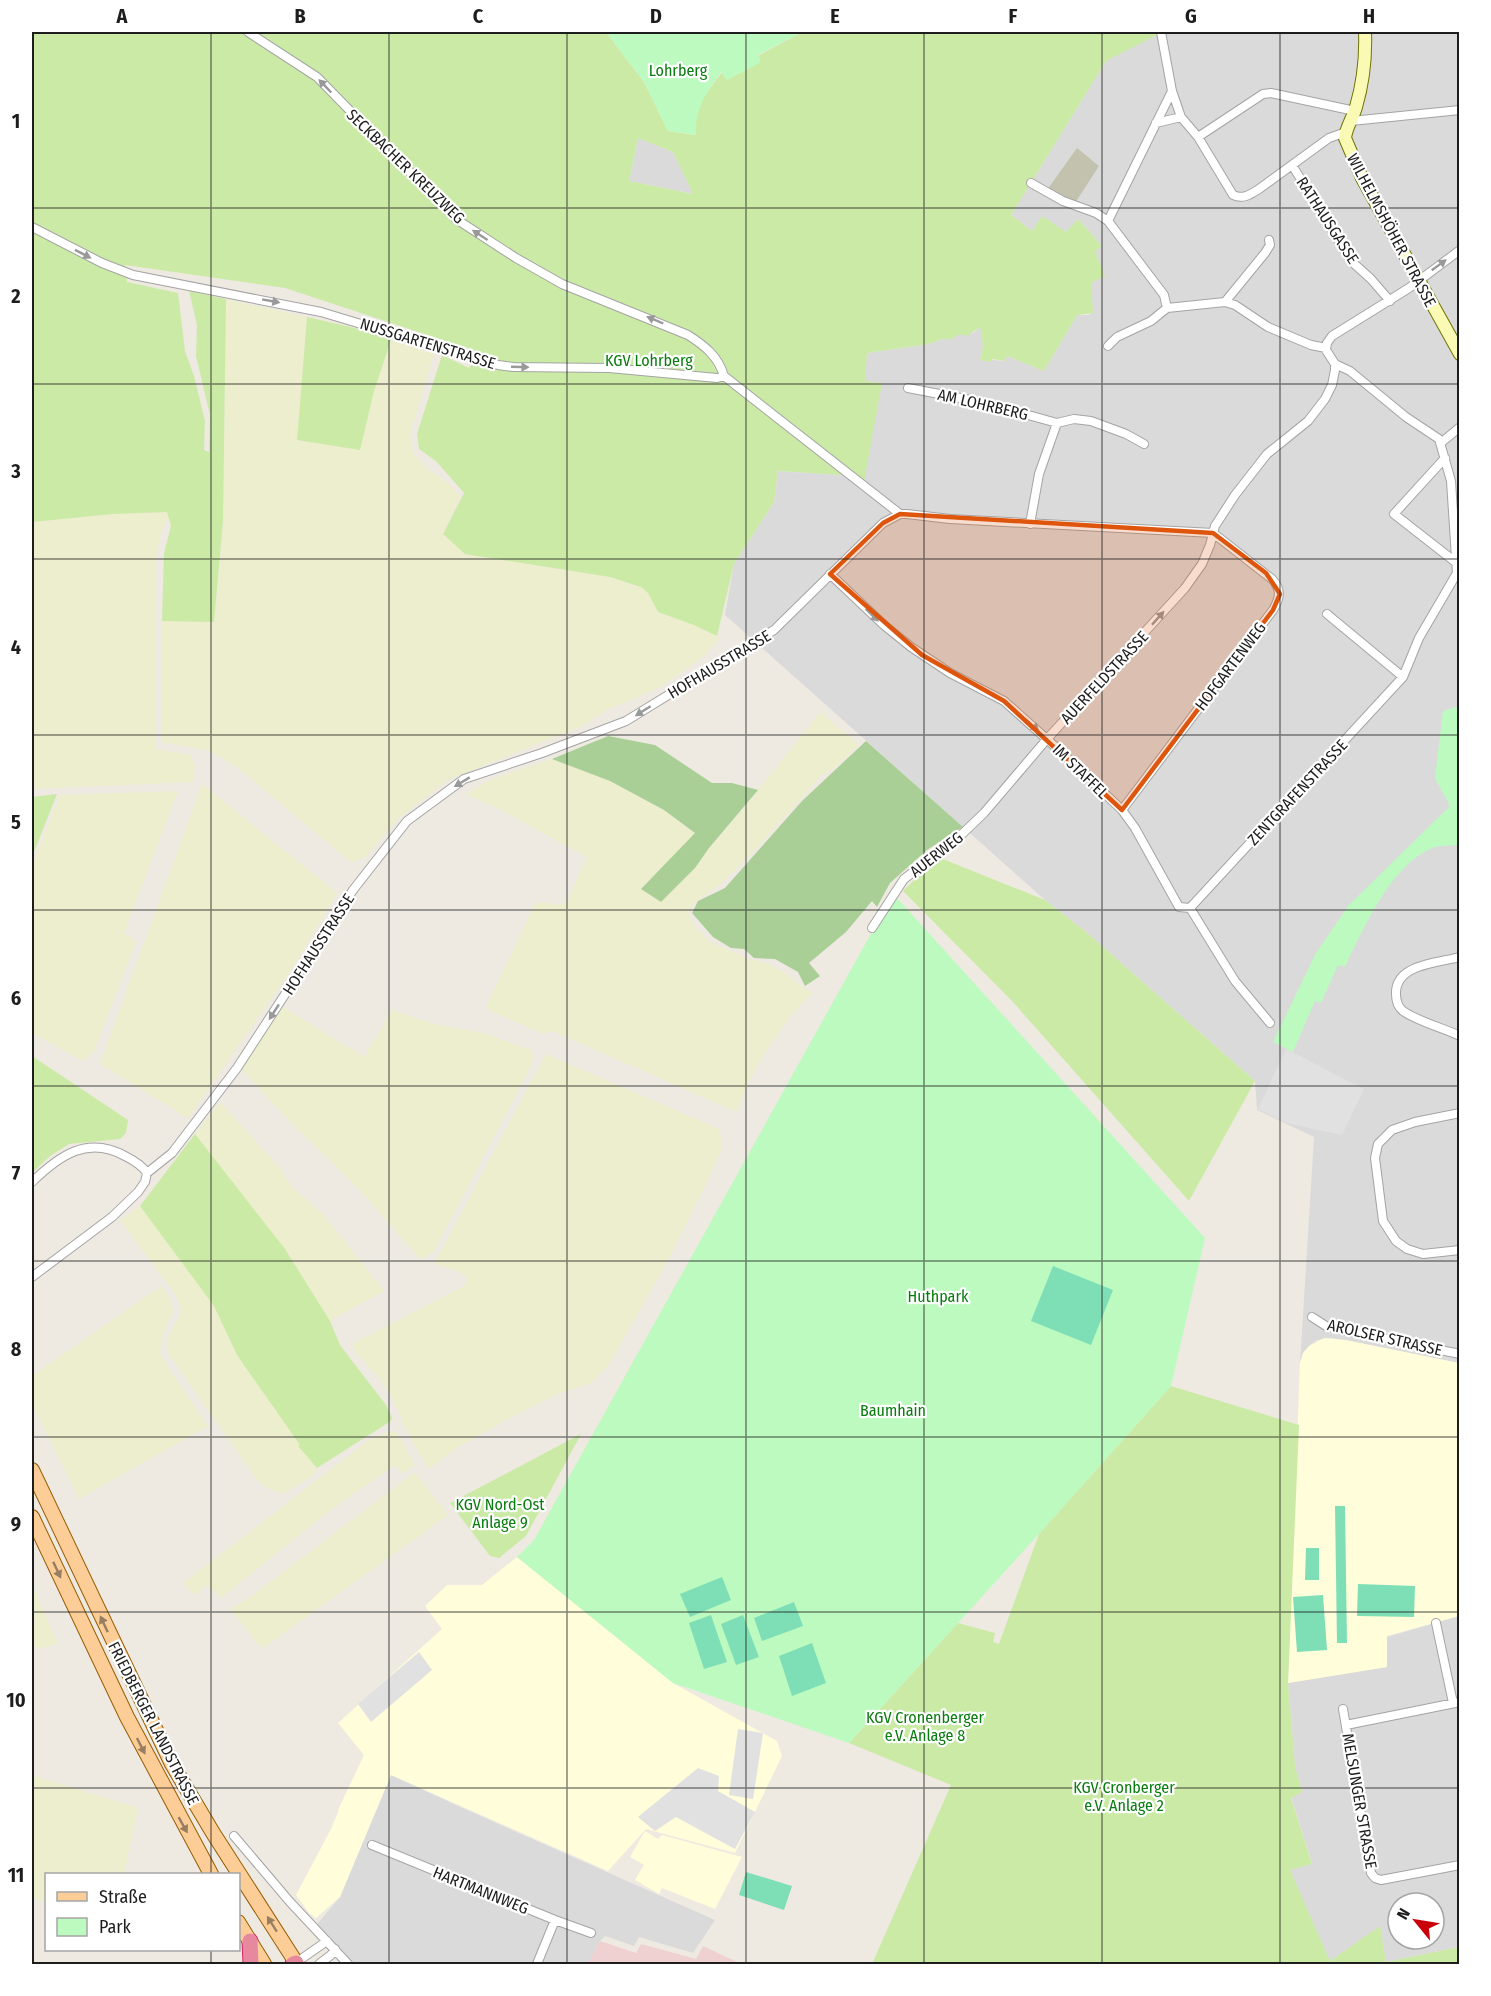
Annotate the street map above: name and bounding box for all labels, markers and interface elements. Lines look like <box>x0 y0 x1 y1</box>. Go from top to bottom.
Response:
text: A <box>116 4 129 28</box>
text: B <box>294 4 306 28</box>
text: C <box>473 4 484 28</box>
text: D <box>650 4 662 28</box>
text: E <box>830 4 840 28</box>
text: F <box>1009 4 1018 28</box>
text: G <box>1185 4 1197 28</box>
text: H <box>1363 4 1375 28</box>
park label: Lohrberg <box>649 61 708 80</box>
one-way arrow <box>318 78 332 93</box>
street label: SECKBACHER KREUZWEG <box>343 105 469 228</box>
text: 1 <box>12 109 20 133</box>
street label: WILHELMSHÖHER STRASSE <box>1343 150 1440 310</box>
street label: RATHAUSGASSE <box>1292 173 1363 267</box>
one-way arrow <box>472 230 488 241</box>
one-way arrow <box>75 249 92 259</box>
one-way arrow <box>1430 259 1446 271</box>
text: 2 <box>10 284 21 308</box>
one-way arrow <box>262 297 281 306</box>
street label: NUSSGARTENSTRASSE <box>358 314 498 373</box>
one-way arrow <box>645 315 663 325</box>
park label: KGV Lohrberg <box>605 351 693 370</box>
one-way arrow <box>511 363 530 372</box>
street label: AM LOHRBERG <box>936 385 1030 424</box>
text: 3 <box>10 459 21 483</box>
one-way arrow <box>865 607 879 621</box>
one-way arrow <box>1151 611 1165 626</box>
street label: HOFGARTENWEG <box>1191 618 1270 714</box>
street label: HOFHAUSSTRASSE <box>664 626 774 703</box>
street label: AUERFELDSTRASSE <box>1056 627 1152 728</box>
text: 4 <box>11 635 21 659</box>
one-way arrow <box>634 705 651 716</box>
one-way arrow <box>1024 718 1039 731</box>
street label: ZENTGRAFENSTRASSE <box>1244 736 1351 849</box>
street label: IM STAFFEL <box>1049 740 1113 803</box>
one-way arrow <box>454 776 470 787</box>
text: 5 <box>11 810 21 834</box>
street label: AUERWEG <box>906 828 967 881</box>
street label: HOFHAUSSTRASSE <box>279 890 358 999</box>
text: 6 <box>11 986 21 1010</box>
one-way arrow <box>268 1003 280 1019</box>
text: 7 <box>12 1161 21 1185</box>
park label: Huthpark <box>908 1287 969 1306</box>
street label: AROLSER STRASSE <box>1326 1315 1444 1360</box>
text: 8 <box>11 1337 22 1361</box>
park label: Baumhain <box>860 1401 926 1420</box>
park label: KGV Nord-Ost Anlage 9 <box>455 1495 545 1532</box>
text: 9 <box>11 1512 21 1536</box>
one-way arrow <box>52 1561 61 1578</box>
one-way arrow <box>100 1616 109 1633</box>
street label: FRIEDBERGER LANDSTRASSE <box>104 1638 203 1808</box>
text: 10 <box>6 1688 26 1712</box>
park label: KGV Cronenberger e.V. Anlage 8 <box>866 1708 984 1745</box>
street label: MELSUNGER STRASSE <box>1338 1732 1381 1870</box>
one-way arrow <box>136 1738 146 1755</box>
park label: KGV Cronberger e.V. Anlage 2 <box>1073 1778 1175 1815</box>
one-way arrow <box>178 1817 188 1834</box>
text: 11 <box>8 1863 24 1887</box>
street label: HARTMANNWEG <box>430 1863 531 1918</box>
legend <box>45 1873 240 1951</box>
text: Straße <box>99 1886 147 1908</box>
north arrow <box>1386 1891 1446 1951</box>
text: N <box>1393 1905 1414 1923</box>
text: Park <box>99 1916 132 1938</box>
one-way arrow <box>266 1916 277 1932</box>

